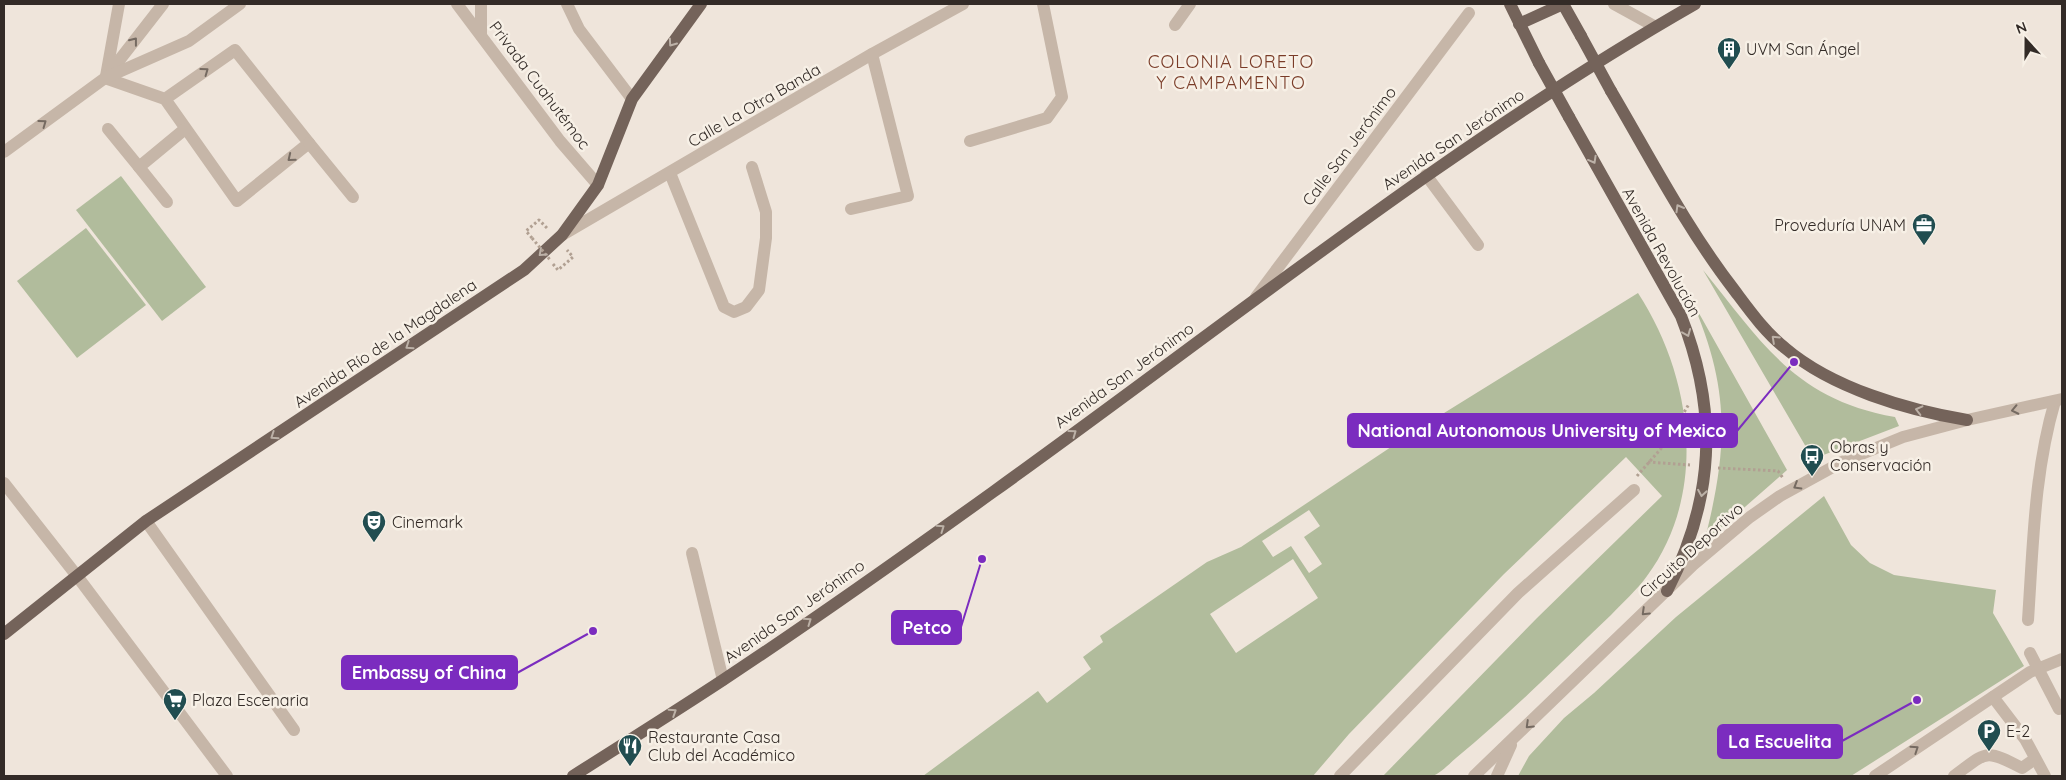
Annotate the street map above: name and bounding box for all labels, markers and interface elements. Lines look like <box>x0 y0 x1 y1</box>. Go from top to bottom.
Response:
north arrow <box>2001 15 2051 65</box>
street label: Privada Cuahutémoc <box>485 17 595 153</box>
text: N <box>2013 18 2029 38</box>
building icon: UVM San Ángel <box>1716 36 1742 70</box>
one-way arrow <box>128 37 137 47</box>
one-way arrow <box>669 37 678 47</box>
place label: UVM San Ángel <box>1746 39 1860 59</box>
district label: COLONIA LORETO Y CAMPAMENTO <box>1148 50 1314 94</box>
street label: Calle La Otra Banda <box>684 59 824 151</box>
one-way arrow <box>199 69 208 77</box>
street label: Calle San Jerónimo <box>1298 82 1400 210</box>
street label: Avenida San Jerónimo <box>1378 84 1528 194</box>
one-way arrow <box>37 120 47 129</box>
one-way arrow <box>288 152 297 160</box>
one-way arrow <box>1586 154 1596 163</box>
street label: Avenida Revolución <box>1618 184 1706 320</box>
one-way arrow <box>1676 204 1686 213</box>
office icon: Proveduría UNAM <box>1911 212 1937 246</box>
place label: Proveduría UNAM <box>1774 215 1906 235</box>
one-way arrow <box>539 248 548 257</box>
street label: Avenida Río de la Magdalena <box>290 274 480 412</box>
street label: Avenida San Jerónimo <box>1051 318 1197 432</box>
one-way arrow <box>1681 328 1692 337</box>
one-way arrow <box>1771 336 1780 345</box>
one-way arrow <box>406 340 415 349</box>
one-way arrow <box>2010 404 2019 415</box>
one-way arrow <box>1914 405 1923 416</box>
callout: National Autonomous University of Mexico <box>1348 414 1737 447</box>
text: National Autonomous University of Mexico <box>1358 419 1726 442</box>
one-way arrow <box>270 430 280 439</box>
one-way arrow <box>1067 430 1077 439</box>
place label: Obras y Conservación <box>1830 437 1932 475</box>
bus stop icon: Obras y Conservación <box>1799 443 1825 477</box>
one-way arrow <box>1793 480 1802 490</box>
one-way arrow <box>1698 488 1708 497</box>
street label: Circuito Deportivo <box>1635 498 1747 602</box>
theatre icon: Cinemark <box>361 509 387 543</box>
place label: Cinemark <box>392 512 463 532</box>
one-way arrow <box>935 525 945 534</box>
street label: Avenida San Jerónimo <box>720 555 868 667</box>
one-way arrow <box>1642 606 1651 615</box>
callout: Petco <box>892 611 961 644</box>
text: Petco <box>902 616 952 639</box>
one-way arrow <box>802 618 811 627</box>
callout: Embassy of China <box>342 656 517 689</box>
text: Embassy of China <box>352 661 506 684</box>
supermarket icon: Plaza Escenaria <box>162 687 188 721</box>
place label: Plaza Escenaria <box>192 690 309 710</box>
one-way arrow <box>667 709 677 718</box>
parking icon: E-2 <box>1976 718 2002 752</box>
one-way arrow <box>1525 719 1534 728</box>
place label: E-2 <box>2006 721 2030 741</box>
callout: La Escuelita <box>1718 725 1842 758</box>
place label: Restaurante Casa Club del Académico <box>648 727 795 765</box>
text: La Escuelita <box>1728 730 1832 753</box>
restaurant icon: Restaurante Casa Club del Académico <box>617 733 643 767</box>
one-way arrow <box>1909 746 1919 755</box>

